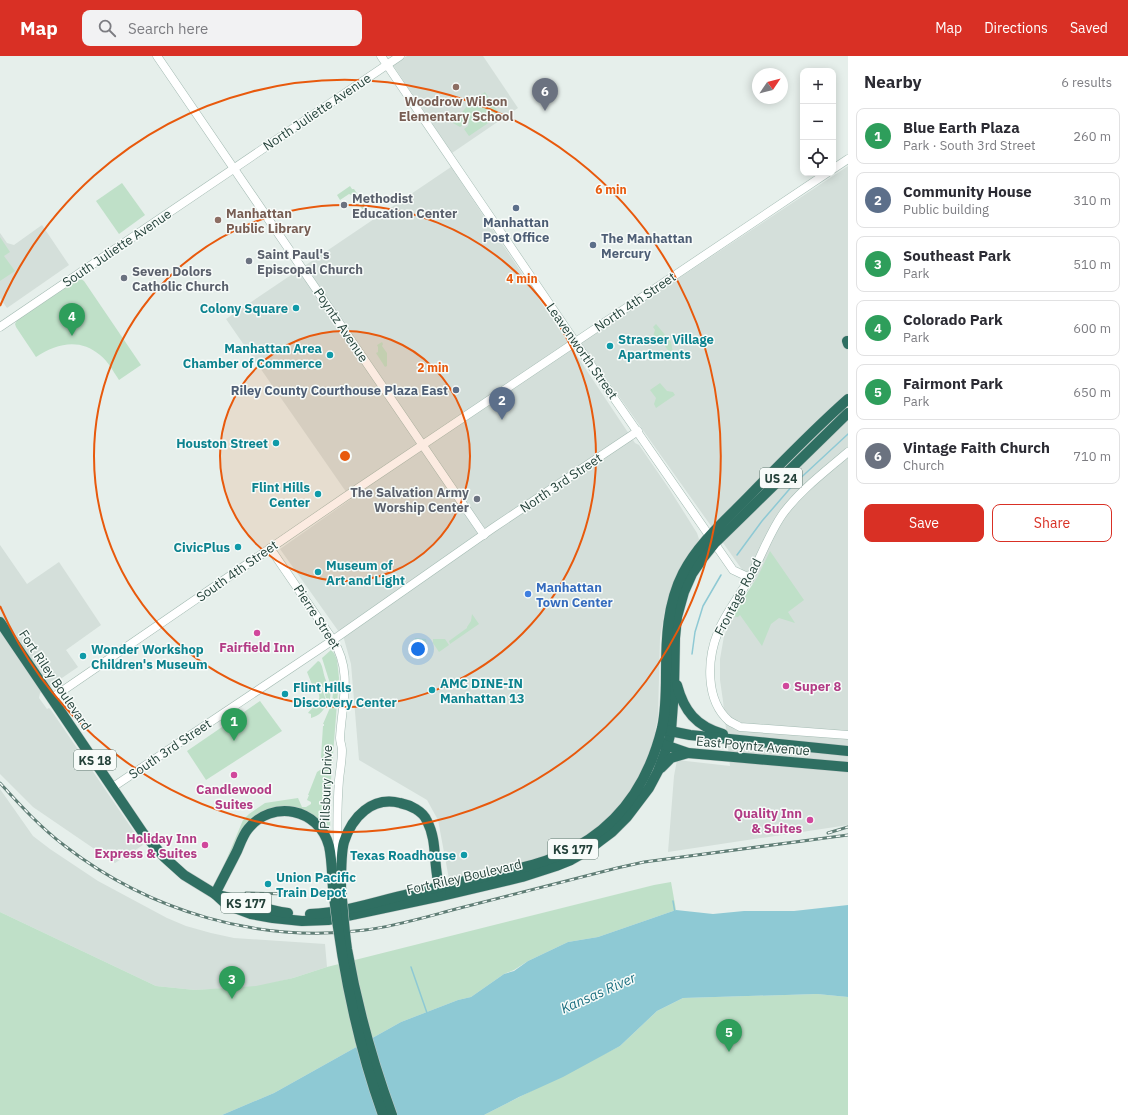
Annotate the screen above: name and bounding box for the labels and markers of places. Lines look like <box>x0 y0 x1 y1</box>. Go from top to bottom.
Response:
pin: 6 <box>532 78 558 111</box>
marker: Woodrow Wilson Elementary School <box>451 82 461 92</box>
place label: Woodrow Wilson Elementary School <box>399 93 513 125</box>
place label: Methodist Education Center <box>352 190 457 222</box>
marker: Methodist Education Center <box>339 200 349 210</box>
marker: Manhattan Post Office <box>511 203 521 213</box>
place label: Manhattan Public Library <box>226 205 311 237</box>
place label: Manhattan Post Office <box>483 214 549 246</box>
marker: Manhattan Public Library <box>213 215 223 225</box>
place label: The Manhattan Mercury <box>601 230 693 262</box>
marker: The Manhattan Mercury <box>588 240 598 250</box>
place label: Saint Paul's Episcopal Church <box>257 246 363 278</box>
marker: Saint Paul's Episcopal Church <box>244 256 254 266</box>
place label: Seven Dolors Catholic Church <box>132 263 229 295</box>
marker: Seven Dolors Catholic Church <box>119 273 129 283</box>
place label: Colony Square <box>200 300 288 317</box>
pin: 4 <box>59 303 85 336</box>
marker: Colony Square <box>291 303 301 313</box>
place label: Strasser Village Apartments <box>618 331 714 363</box>
place label: Manhattan Area Chamber of Commerce <box>183 340 322 372</box>
marker: Strasser Village Apartments <box>605 341 615 351</box>
marker: Manhattan Area Chamber of Commerce <box>325 350 335 360</box>
place label: Riley County Courthouse Plaza East <box>231 382 448 399</box>
marker: Riley County Courthouse Plaza East <box>451 385 461 395</box>
pin: 2 <box>489 387 515 420</box>
place label: Houston Street <box>176 435 268 452</box>
marker: Houston Street <box>271 438 281 448</box>
centre of rings <box>338 449 352 463</box>
place label: Flint Hills Center <box>251 479 310 511</box>
place label: The Salvation Army Worship Center <box>350 484 469 516</box>
marker: Flint Hills Center <box>313 489 323 499</box>
marker: The Salvation Army Worship Center <box>472 494 482 504</box>
place label: CivicPlus <box>174 539 230 556</box>
marker: CivicPlus <box>233 542 243 552</box>
place label: Museum of Art and Light <box>326 557 405 589</box>
marker: Museum of Art and Light <box>313 567 323 577</box>
place label: Manhattan Town Center <box>536 579 613 611</box>
marker: Manhattan Town Center <box>523 589 533 599</box>
marker: Fairfield Inn <box>252 628 262 638</box>
place label: Fairfield Inn <box>219 639 295 656</box>
place label: Wonder Workshop Children's Museum <box>91 641 208 673</box>
marker: Wonder Workshop Children's Museum <box>78 651 88 661</box>
place label: AMC DINE-IN Manhattan 13 <box>440 675 525 707</box>
place label: Super 8 <box>794 678 841 695</box>
place label: Flint Hills Discovery Center <box>293 679 397 711</box>
marker: Super 8 <box>781 681 791 691</box>
marker: AMC DINE-IN Manhattan 13 <box>427 685 437 695</box>
marker: Flint Hills Discovery Center <box>280 689 290 699</box>
pin: 1 <box>221 708 247 741</box>
marker: Candlewood Suites <box>229 770 239 780</box>
place label: Candlewood Suites <box>196 781 272 813</box>
place label: Quality Inn & Suites <box>734 805 802 837</box>
marker: Quality Inn & Suites <box>805 815 815 825</box>
place label: Holiday Inn Express & Suites <box>95 830 197 862</box>
marker: Holiday Inn Express & Suites <box>200 840 210 850</box>
place label: Texas Roadhouse <box>350 847 456 864</box>
marker: Texas Roadhouse <box>459 850 469 860</box>
place label: Union Pacific Train Depot <box>276 869 356 901</box>
marker: Union Pacific Train Depot <box>263 879 273 889</box>
pin: 3 <box>219 966 245 999</box>
pin: 5 <box>716 1019 742 1052</box>

